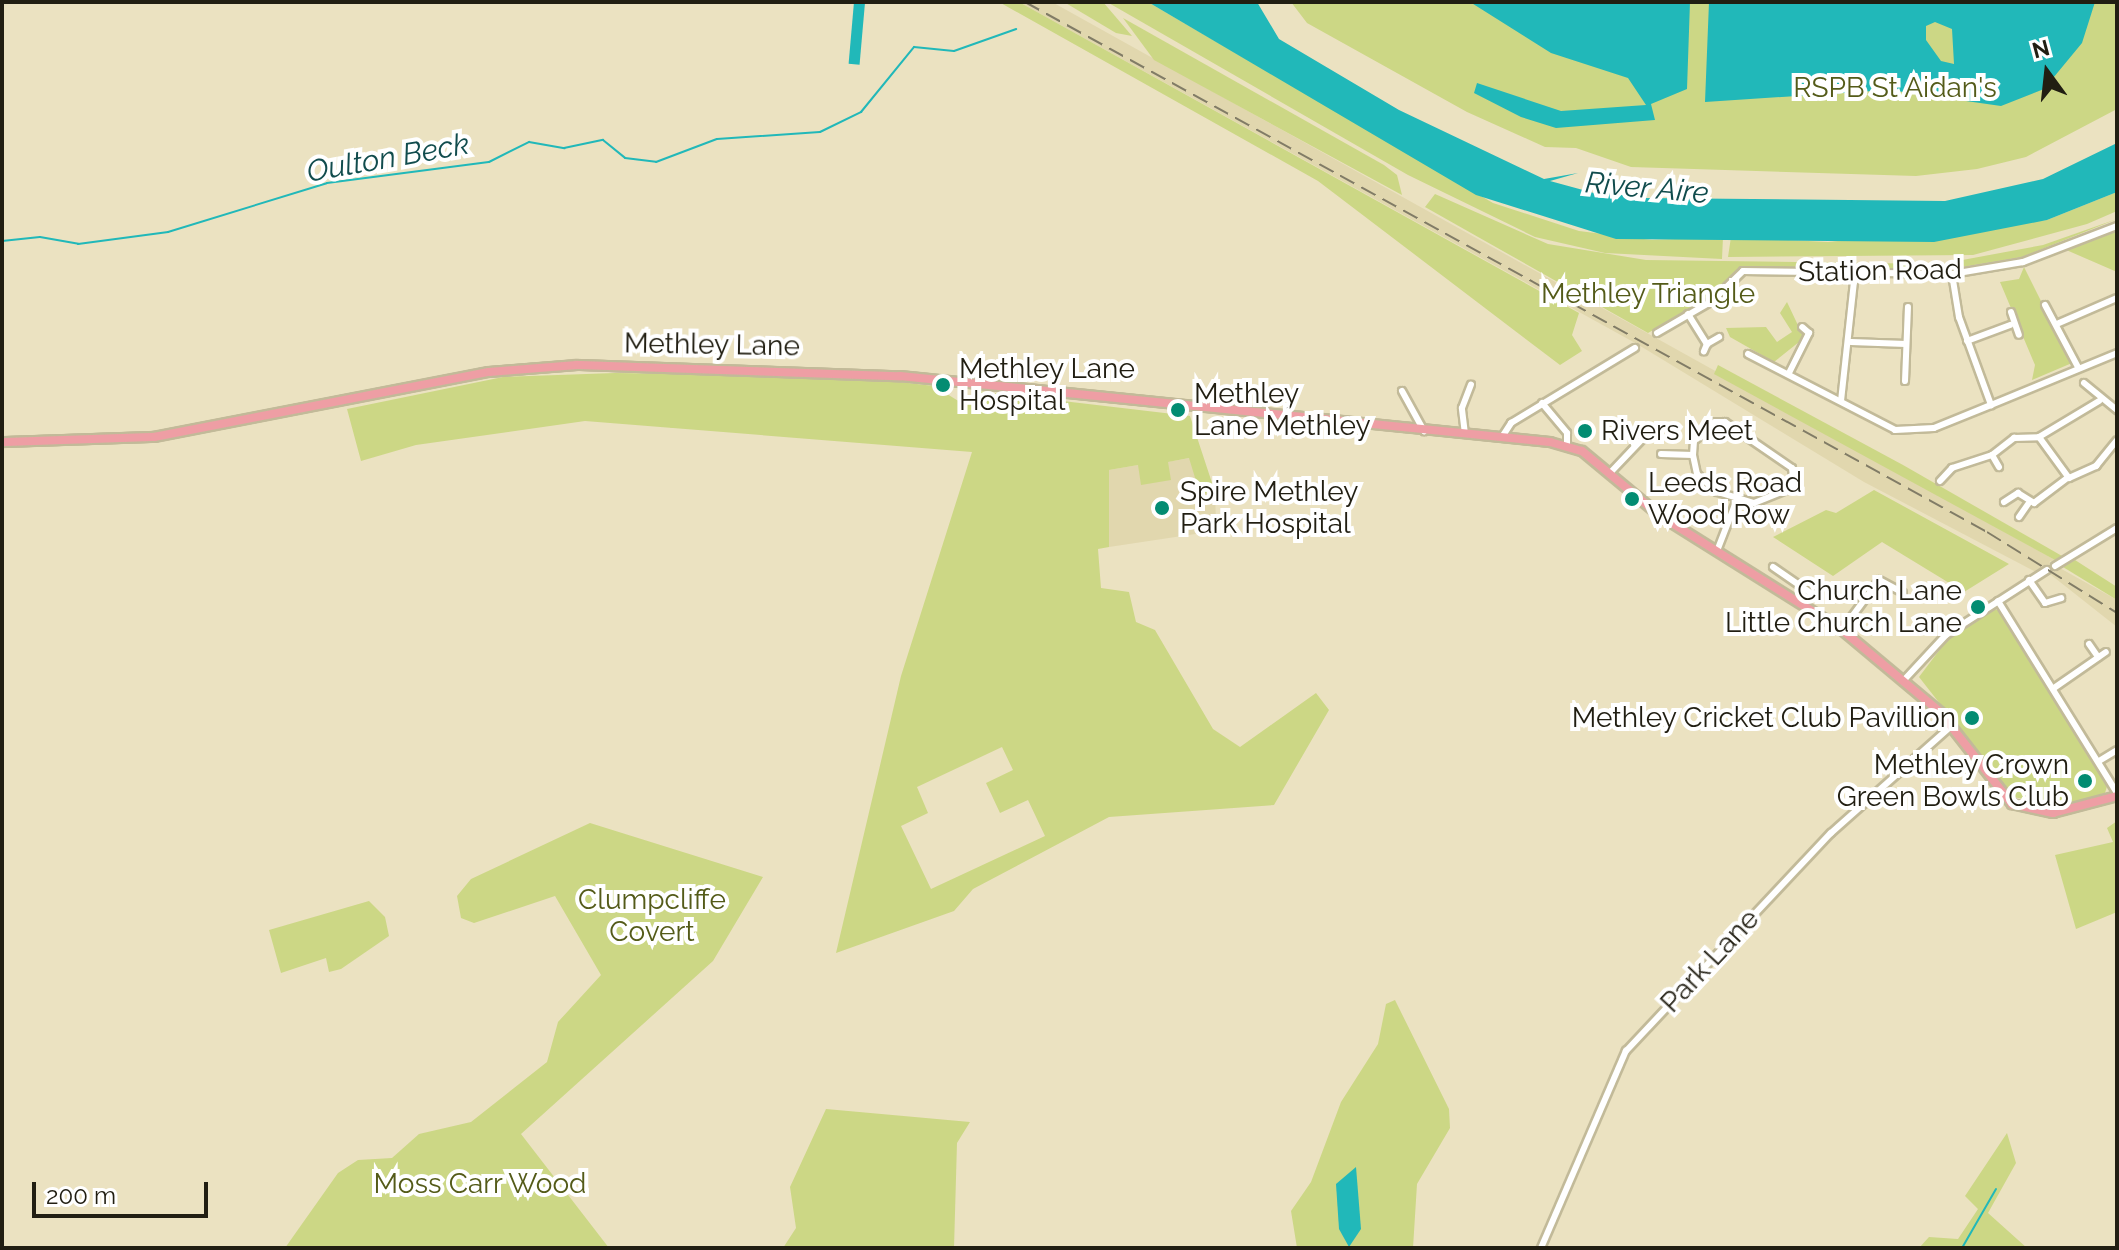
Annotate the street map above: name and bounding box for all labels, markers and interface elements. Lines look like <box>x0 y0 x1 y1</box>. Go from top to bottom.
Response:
north arrow <box>2007 32 2087 112</box>
text: N <box>2029 34 2052 64</box>
park label: RSPB St Aidan's <box>1793 71 1997 105</box>
water label: Oulton Beck <box>304 126 472 190</box>
water label: River Aire <box>1583 165 1711 211</box>
street label: Station Road <box>1798 253 1962 289</box>
park label: Methley Triangle <box>1540 277 1756 311</box>
street label: Methley Lane <box>623 327 801 363</box>
place label: Methley Lane Hospital <box>959 352 1136 418</box>
marker: Methley Lane Hospital <box>934 376 952 394</box>
place label: Methley Lane Methley <box>1194 377 1371 443</box>
marker: Methley Lane Methley <box>1169 401 1187 419</box>
place label: Rivers Meet <box>1601 414 1753 448</box>
marker: Rivers Meet <box>1576 422 1594 440</box>
place label: Leeds Road Wood Row <box>1648 466 1802 532</box>
place label: Spire Methley Park Hospital <box>1180 475 1358 541</box>
marker: Leeds Road Wood Row <box>1623 490 1641 508</box>
marker: Spire Methley Park Hospital <box>1151 497 1173 519</box>
place label: Church Lane Little Church Lane <box>1725 574 1962 640</box>
marker: Church Lane Little Church Lane <box>1969 598 1987 616</box>
place label: Methley Cricket Club Pavillion <box>1571 701 1956 735</box>
marker: Methley Cricket Club Pavillion <box>1963 709 1981 727</box>
place label: Methley Crown Green Bowls Club <box>1837 748 2069 814</box>
marker: Methley Crown Green Bowls Club <box>2076 772 2094 790</box>
park label: Clumpcliffe Covert <box>578 883 726 949</box>
street label: Park Lane <box>1654 902 1766 1020</box>
scale bar <box>36 1166 212 1216</box>
park label: Moss Carr Wood <box>373 1167 587 1201</box>
text: 200 m <box>46 1181 116 1210</box>

